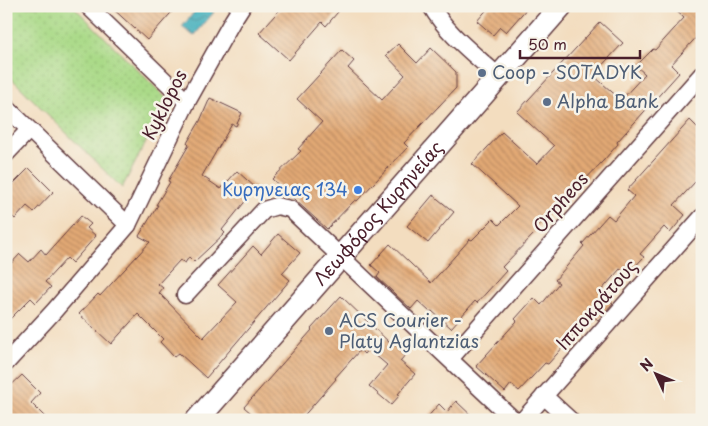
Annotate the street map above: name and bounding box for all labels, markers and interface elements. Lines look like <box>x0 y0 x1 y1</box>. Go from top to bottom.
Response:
scale bar <box>520 28 640 60</box>
text: 50 m <box>528 32 567 55</box>
place label: Coop - SOTADYK <box>492 58 642 85</box>
street label: Kyklopos <box>134 64 193 144</box>
marker: Coop - SOTADYK <box>476 67 488 79</box>
place label: Alpha Bank <box>557 87 659 114</box>
marker: Alpha Bank <box>541 96 553 108</box>
street label: Λεωφόρος Κυρηνείας <box>306 134 449 291</box>
street label: Orpheos <box>526 166 594 238</box>
place label: Κυρηνειας 134 <box>222 175 348 202</box>
marker: Κυρηνειας 134 <box>352 184 364 196</box>
street label: Ιπποκράτους <box>549 253 643 355</box>
place label: ACS Courier - Platy Aglantzias <box>339 306 479 354</box>
marker: ACS Courier - Platy Aglantzias <box>323 325 335 337</box>
north arrow <box>630 348 680 398</box>
text: N <box>635 353 658 376</box>

